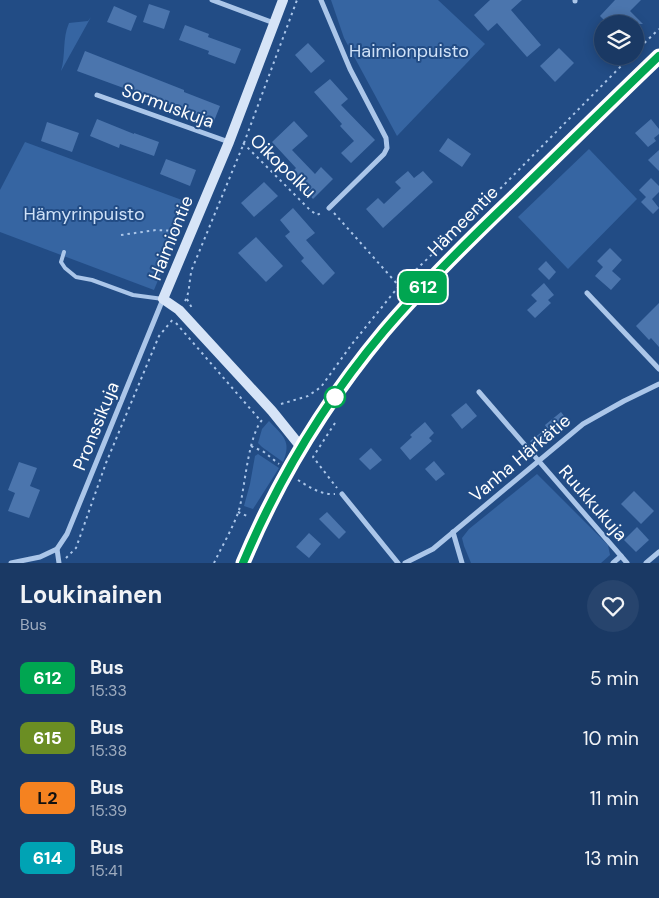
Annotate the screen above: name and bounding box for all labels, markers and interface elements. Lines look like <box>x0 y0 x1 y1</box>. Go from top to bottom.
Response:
map controls <box>594 15 644 65</box>
button: layers <box>594 15 644 65</box>
park label: Haimionpuisto <box>349 39 469 63</box>
street label: Sormuskuja <box>118 78 218 134</box>
street label: Oikopolku <box>245 129 321 203</box>
street label: Hämeentie <box>423 181 503 261</box>
street label: Haimiontie <box>143 192 199 284</box>
park label: Hämyrinpuisto <box>23 202 145 226</box>
line badge: 612 <box>394 271 452 303</box>
text: 612 <box>409 275 437 299</box>
street label: Pronssikuja <box>67 378 125 474</box>
unlabelled marker <box>324 386 346 408</box>
street label: Vanha Härkätie <box>464 409 576 507</box>
street label: Ruukkukuja <box>553 460 633 546</box>
text: Loukinainen <box>20 579 162 610</box>
button: heart <box>587 580 639 632</box>
text: Bus <box>20 614 47 635</box>
text: Bus <box>90 655 124 680</box>
text: 612 <box>33 666 62 690</box>
text: 5 min <box>590 666 639 691</box>
text: 15:33 <box>90 680 127 701</box>
text: Bus <box>90 715 124 740</box>
text: 615 <box>33 726 62 750</box>
text: 10 min <box>583 726 639 751</box>
text: 15:38 <box>90 740 127 761</box>
text: Bus <box>90 775 124 800</box>
text: L2 <box>37 786 58 810</box>
text: 11 min <box>590 786 639 811</box>
text: 15:39 <box>90 800 127 821</box>
text: Bus <box>90 835 124 860</box>
text: 614 <box>33 846 62 870</box>
text: 13 min <box>584 846 639 871</box>
text: 15:41 <box>90 860 123 881</box>

